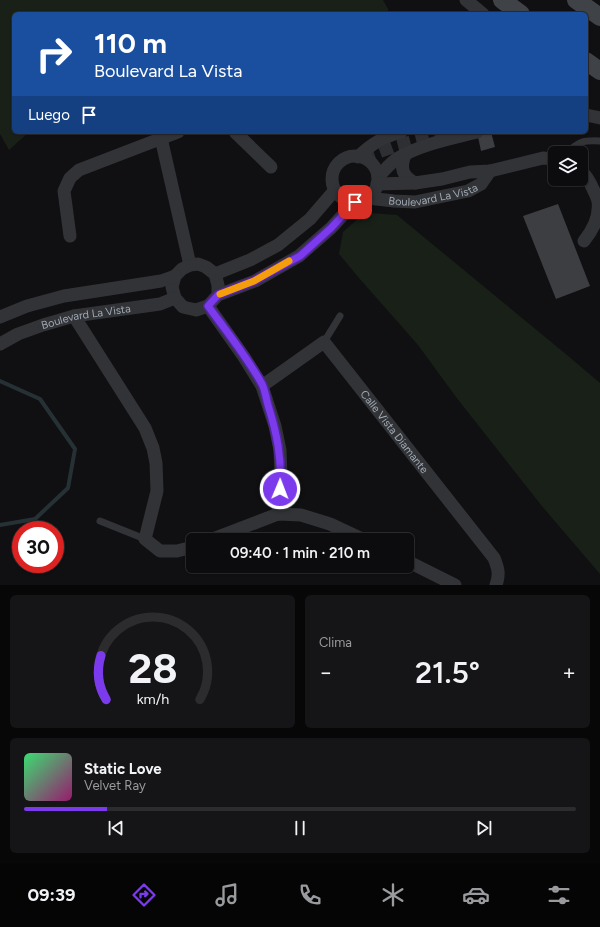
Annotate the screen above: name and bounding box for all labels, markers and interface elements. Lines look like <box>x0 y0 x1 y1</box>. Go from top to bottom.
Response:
text: 110 m <box>94 26 167 60</box>
icon: right <box>28 28 80 80</box>
text: Boulevard La Vista <box>94 60 242 82</box>
icon: arrive <box>78 104 100 126</box>
text: Luego <box>28 106 70 124</box>
map controls <box>548 146 588 186</box>
button: layers <box>548 146 588 186</box>
street label: Boulevard La Vista <box>388 180 480 209</box>
pin <box>338 185 372 219</box>
icon: arrive <box>344 191 366 213</box>
street label: Boulevard La Vista <box>40 302 131 332</box>
street label: Calle Vista Diamante <box>358 387 431 476</box>
position arrow <box>259 468 301 510</box>
speed limit sign: 30 <box>12 521 64 573</box>
text: 09:40 · 1 min · 210 m <box>230 544 370 562</box>
text: Clima <box>319 635 352 650</box>
text: 28 <box>128 642 177 692</box>
text: 21.5° <box>415 654 480 691</box>
text: − <box>319 659 333 686</box>
text: + <box>562 659 576 686</box>
text: km/h <box>136 689 169 707</box>
text: Static Love <box>84 760 162 778</box>
text: Velvet Ray <box>84 778 146 793</box>
icon: previous <box>105 817 127 839</box>
icon: pause <box>289 817 311 839</box>
icon: next <box>473 817 495 839</box>
icon: directions <box>130 881 158 909</box>
icon: music <box>213 881 241 909</box>
icon: phone <box>296 881 324 909</box>
icon: climate <box>379 881 407 909</box>
icon: car <box>462 881 490 909</box>
icon: filters <box>545 881 573 909</box>
text: 09:39 <box>27 884 75 906</box>

